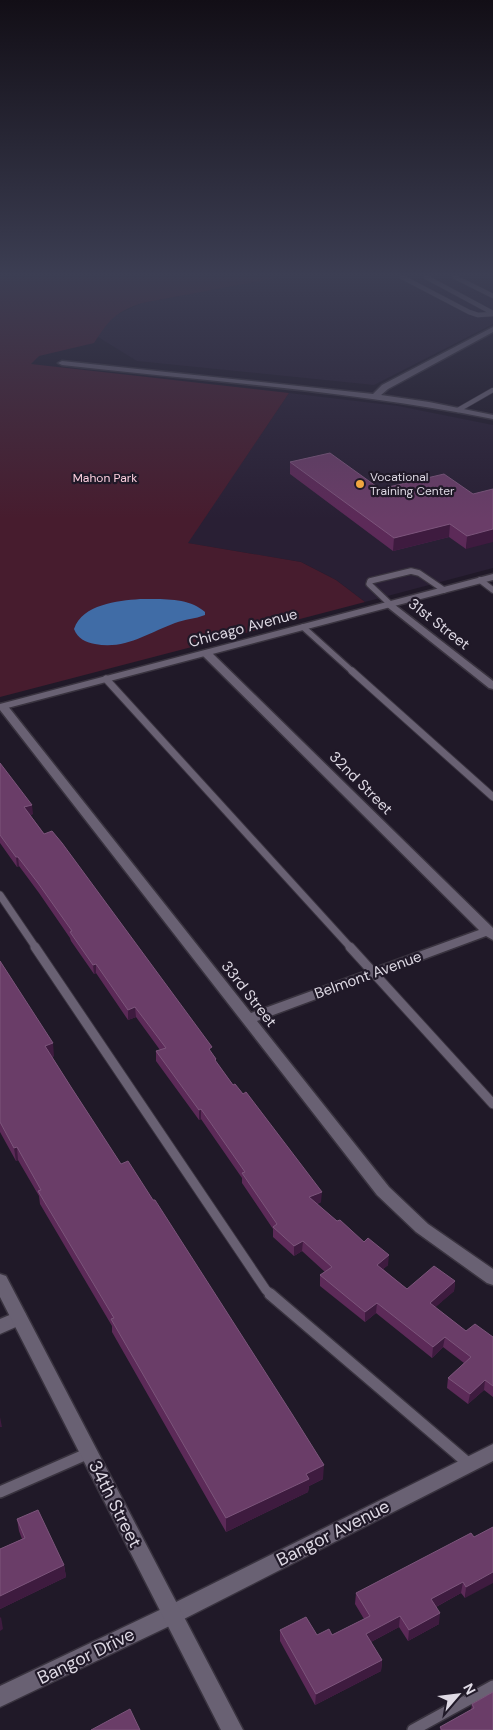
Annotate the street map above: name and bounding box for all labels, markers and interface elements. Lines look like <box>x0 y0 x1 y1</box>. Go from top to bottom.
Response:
place label: Vocational Training Center <box>370 469 455 499</box>
park label: Mahon Park <box>73 470 137 486</box>
marker: Vocational Training Center <box>354 478 366 490</box>
street label: 31st Street <box>404 594 474 654</box>
street label: Chicago Avenue <box>186 604 300 652</box>
street label: 32nd Street <box>325 747 397 819</box>
street label: Belmont Avenue <box>312 946 424 1004</box>
street label: 33rd Street <box>217 957 281 1031</box>
street label: 34th Street <box>83 1456 147 1552</box>
street label: Bangor Avenue <box>272 1494 394 1572</box>
street label: Bangor Drive <box>33 1622 139 1690</box>
north arrow <box>433 1670 483 1720</box>
text: N <box>459 1680 480 1698</box>

